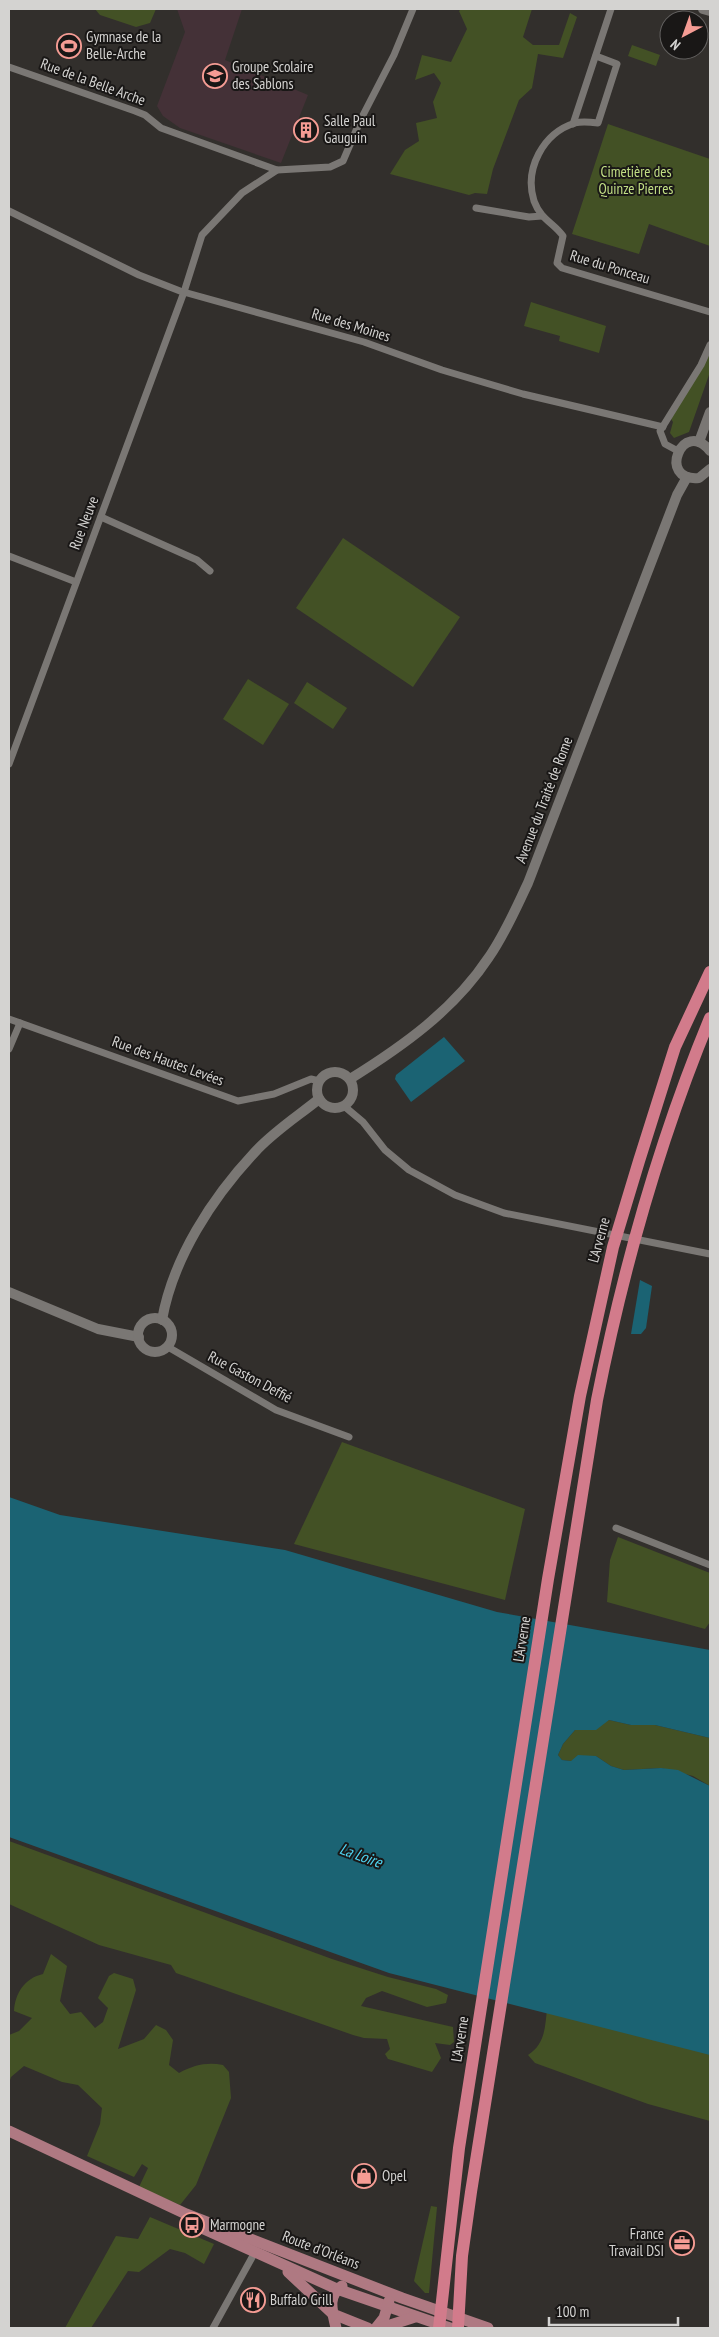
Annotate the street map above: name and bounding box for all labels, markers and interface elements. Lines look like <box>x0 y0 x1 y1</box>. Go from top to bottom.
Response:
north arrow <box>659 10 709 60</box>
place label: Gymnase de la Belle-Arche <box>86 27 161 63</box>
sports icon: Gymnase de la Belle-Arche <box>56 33 82 59</box>
text: N <box>667 36 684 54</box>
street label: Rue de la Belle Arche <box>38 54 148 109</box>
place label: Groupe Scolaire des Sablons <box>232 57 313 93</box>
school or university icon: Groupe Scolaire des Sablons <box>202 63 228 89</box>
place label: Salle Paul Gauguin <box>324 111 376 147</box>
building icon: Salle Paul Gauguin <box>293 117 319 143</box>
park label: Cimetière des Quinze Pierres <box>599 162 673 198</box>
street label: Rue du Ponceau <box>568 245 652 288</box>
street label: Rue des Moines <box>310 304 393 345</box>
street label: Rue Neuve <box>65 493 102 552</box>
street label: Avenue du Traité de Rome <box>511 734 576 866</box>
street label: Rue des Hautes Levées <box>110 1031 227 1090</box>
street label: L'Arverne <box>583 1215 614 1265</box>
street label: Rue Gaston Deffié <box>205 1346 296 1407</box>
street label: L'Arverne <box>509 1615 534 1663</box>
water label: La Loire <box>337 1838 386 1872</box>
street label: L'Arverne <box>447 2015 472 2063</box>
shop icon: Opel <box>351 2163 377 2189</box>
place label: Opel <box>382 2166 407 2185</box>
bus stop icon: Marmogne <box>179 2212 205 2238</box>
place label: Marmogne <box>210 2215 265 2234</box>
place label: France Travail DSI <box>609 2224 664 2260</box>
street label: Route d'Orléans <box>280 2226 363 2273</box>
office icon: France Travail DSI <box>669 2230 695 2256</box>
restaurant icon: Buffalo Grill <box>240 2287 266 2313</box>
place label: Buffalo Grill <box>270 2290 333 2309</box>
scale bar <box>549 2294 678 2326</box>
text: 100 m <box>556 2302 589 2321</box>

